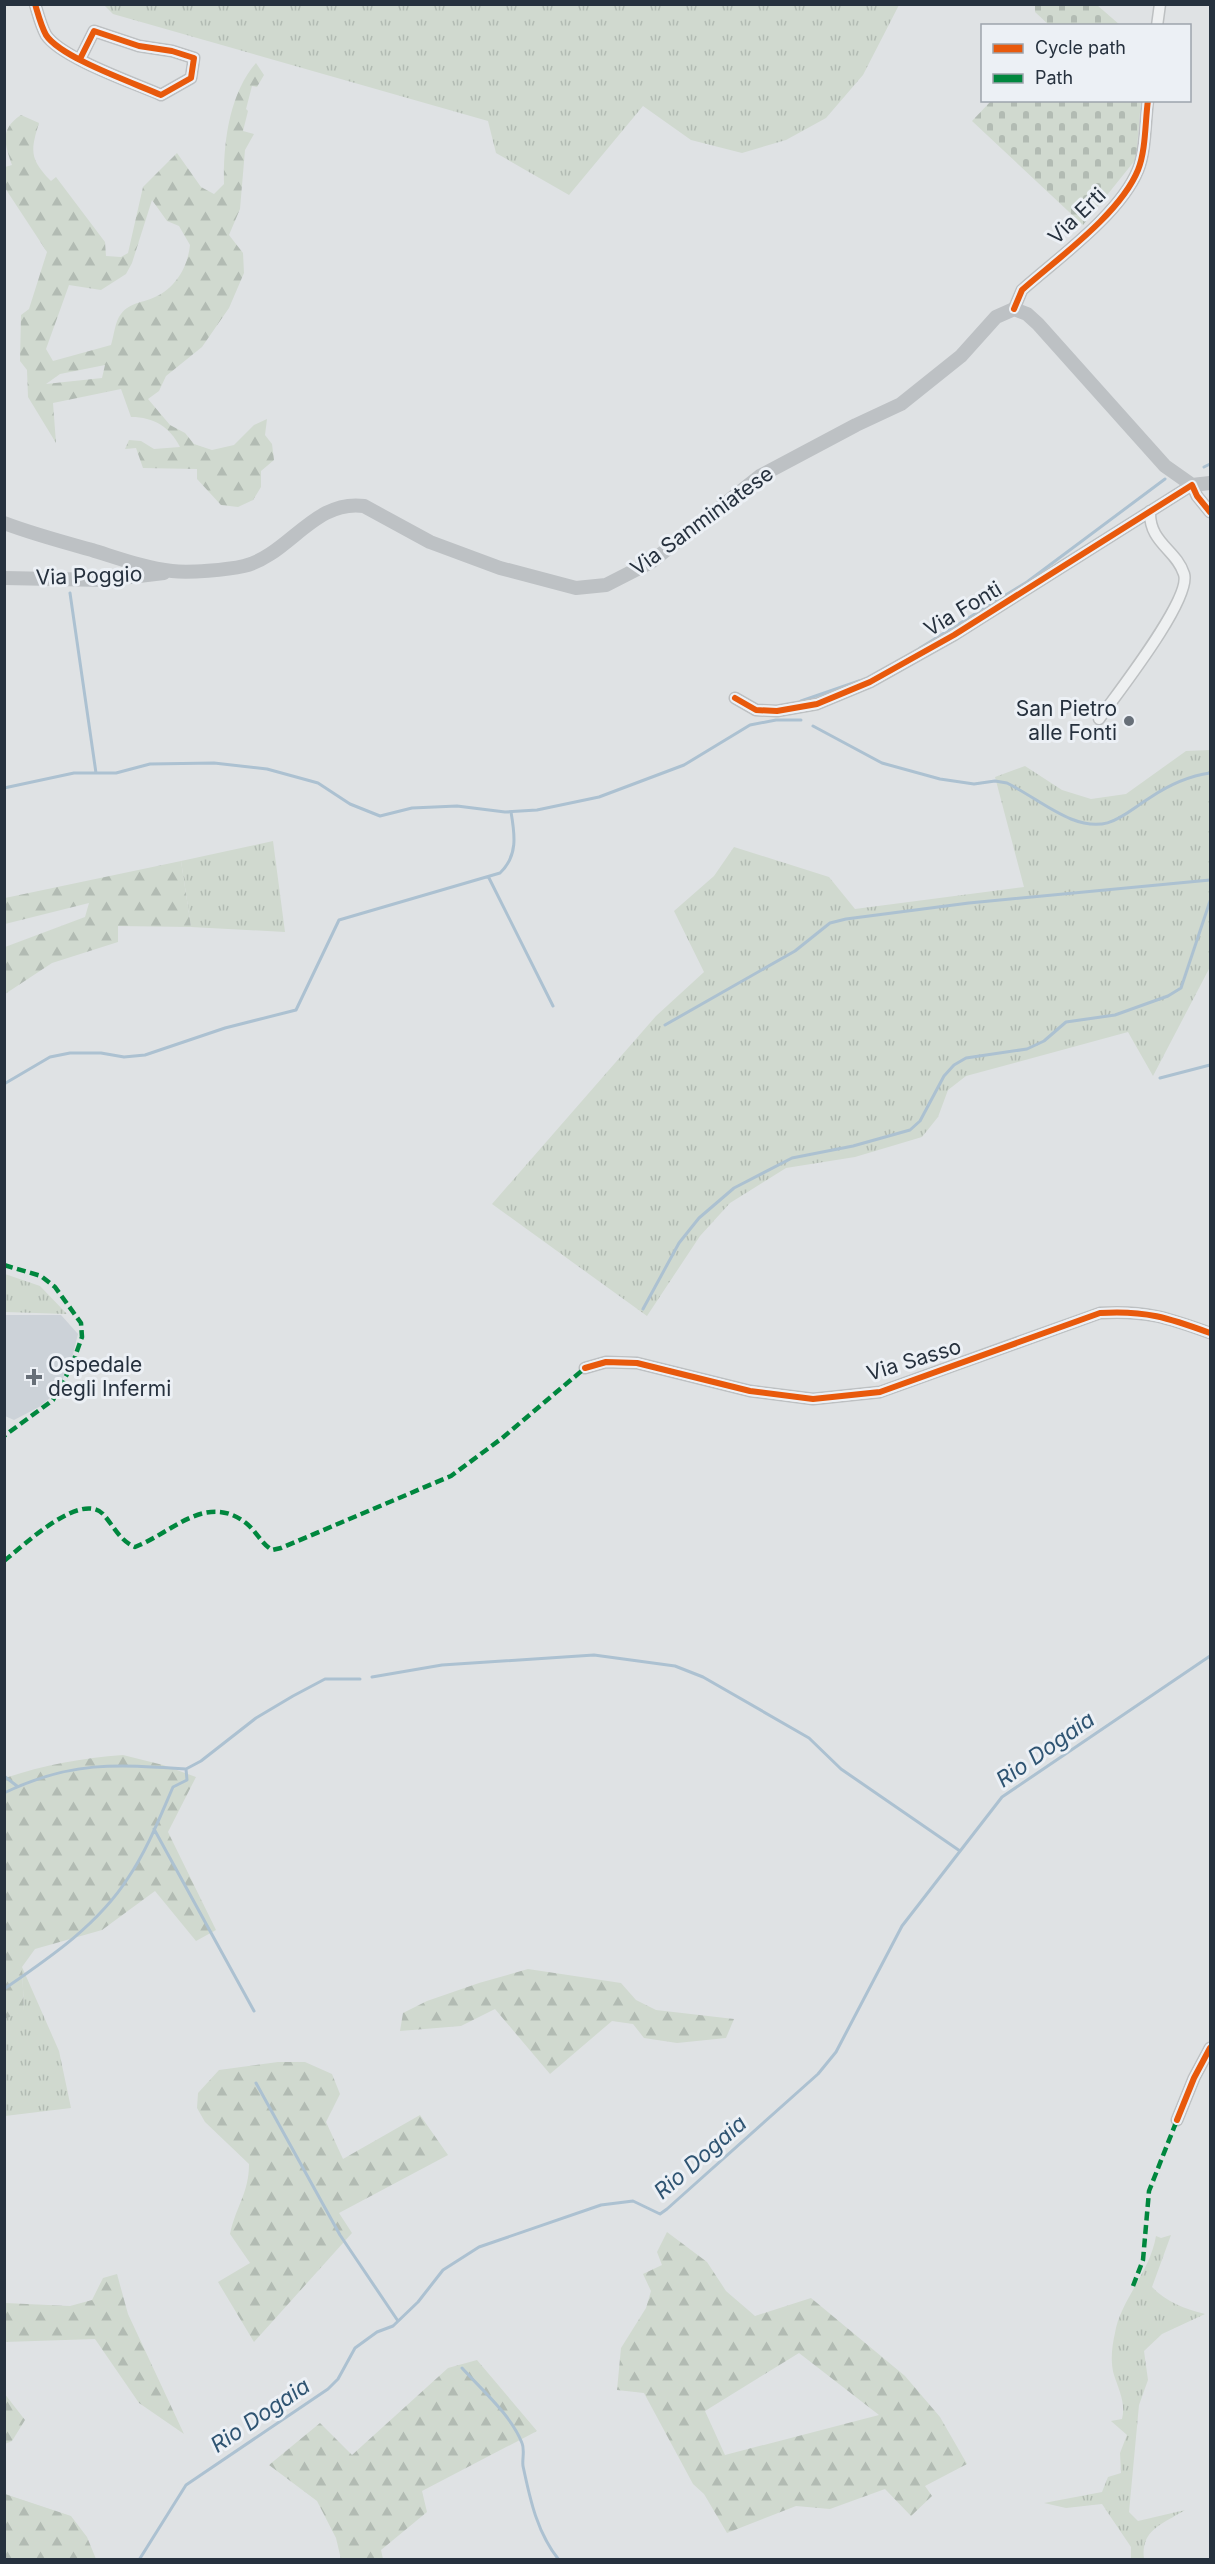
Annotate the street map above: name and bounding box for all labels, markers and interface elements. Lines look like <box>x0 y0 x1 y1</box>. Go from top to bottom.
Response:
legend <box>981 24 1191 102</box>
text: Cycle path <box>1035 37 1126 58</box>
text: Path <box>1035 67 1073 88</box>
street label: Via Erti <box>1043 182 1111 249</box>
street label: Via Sanminiatese <box>626 461 778 581</box>
street label: Via Poggio <box>35 561 143 590</box>
street label: Via Fonti <box>920 576 1006 641</box>
place label: San Pietro alle Fonti <box>1016 696 1117 745</box>
marker: San Pietro alle Fonti <box>1122 714 1136 728</box>
street label: Via Sasso <box>864 1333 964 1386</box>
place label: Ospedale degli Infermi <box>48 1352 171 1401</box>
marker: Ospedale degli Infermi <box>25 1368 43 1386</box>
water label: Rio Dogaia <box>991 1706 1099 1792</box>
water label: Rio Dogaia <box>649 2110 751 2204</box>
water label: Rio Dogaia <box>206 2372 314 2458</box>

